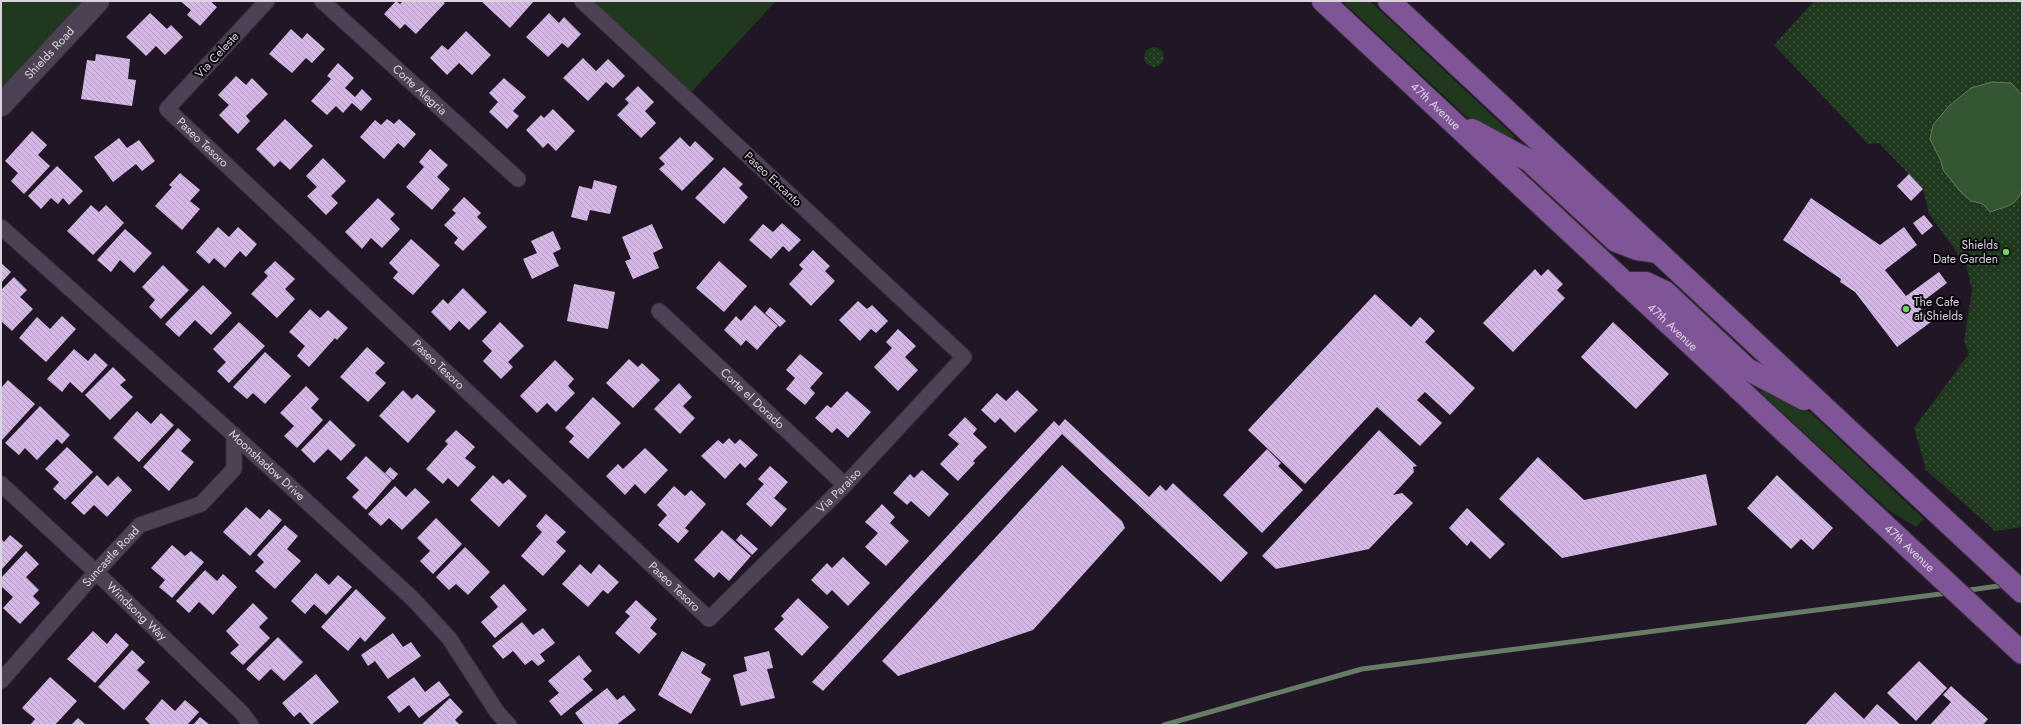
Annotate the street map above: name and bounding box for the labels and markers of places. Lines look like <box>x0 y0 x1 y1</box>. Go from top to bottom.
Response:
place label: Shields Date Garden <box>1933 236 1998 268</box>
marker: Shields Date Garden <box>2001 247 2011 257</box>
place label: The Cafe at Shields <box>1914 293 1963 325</box>
marker: The Cafe at Shields <box>1901 304 1911 314</box>

